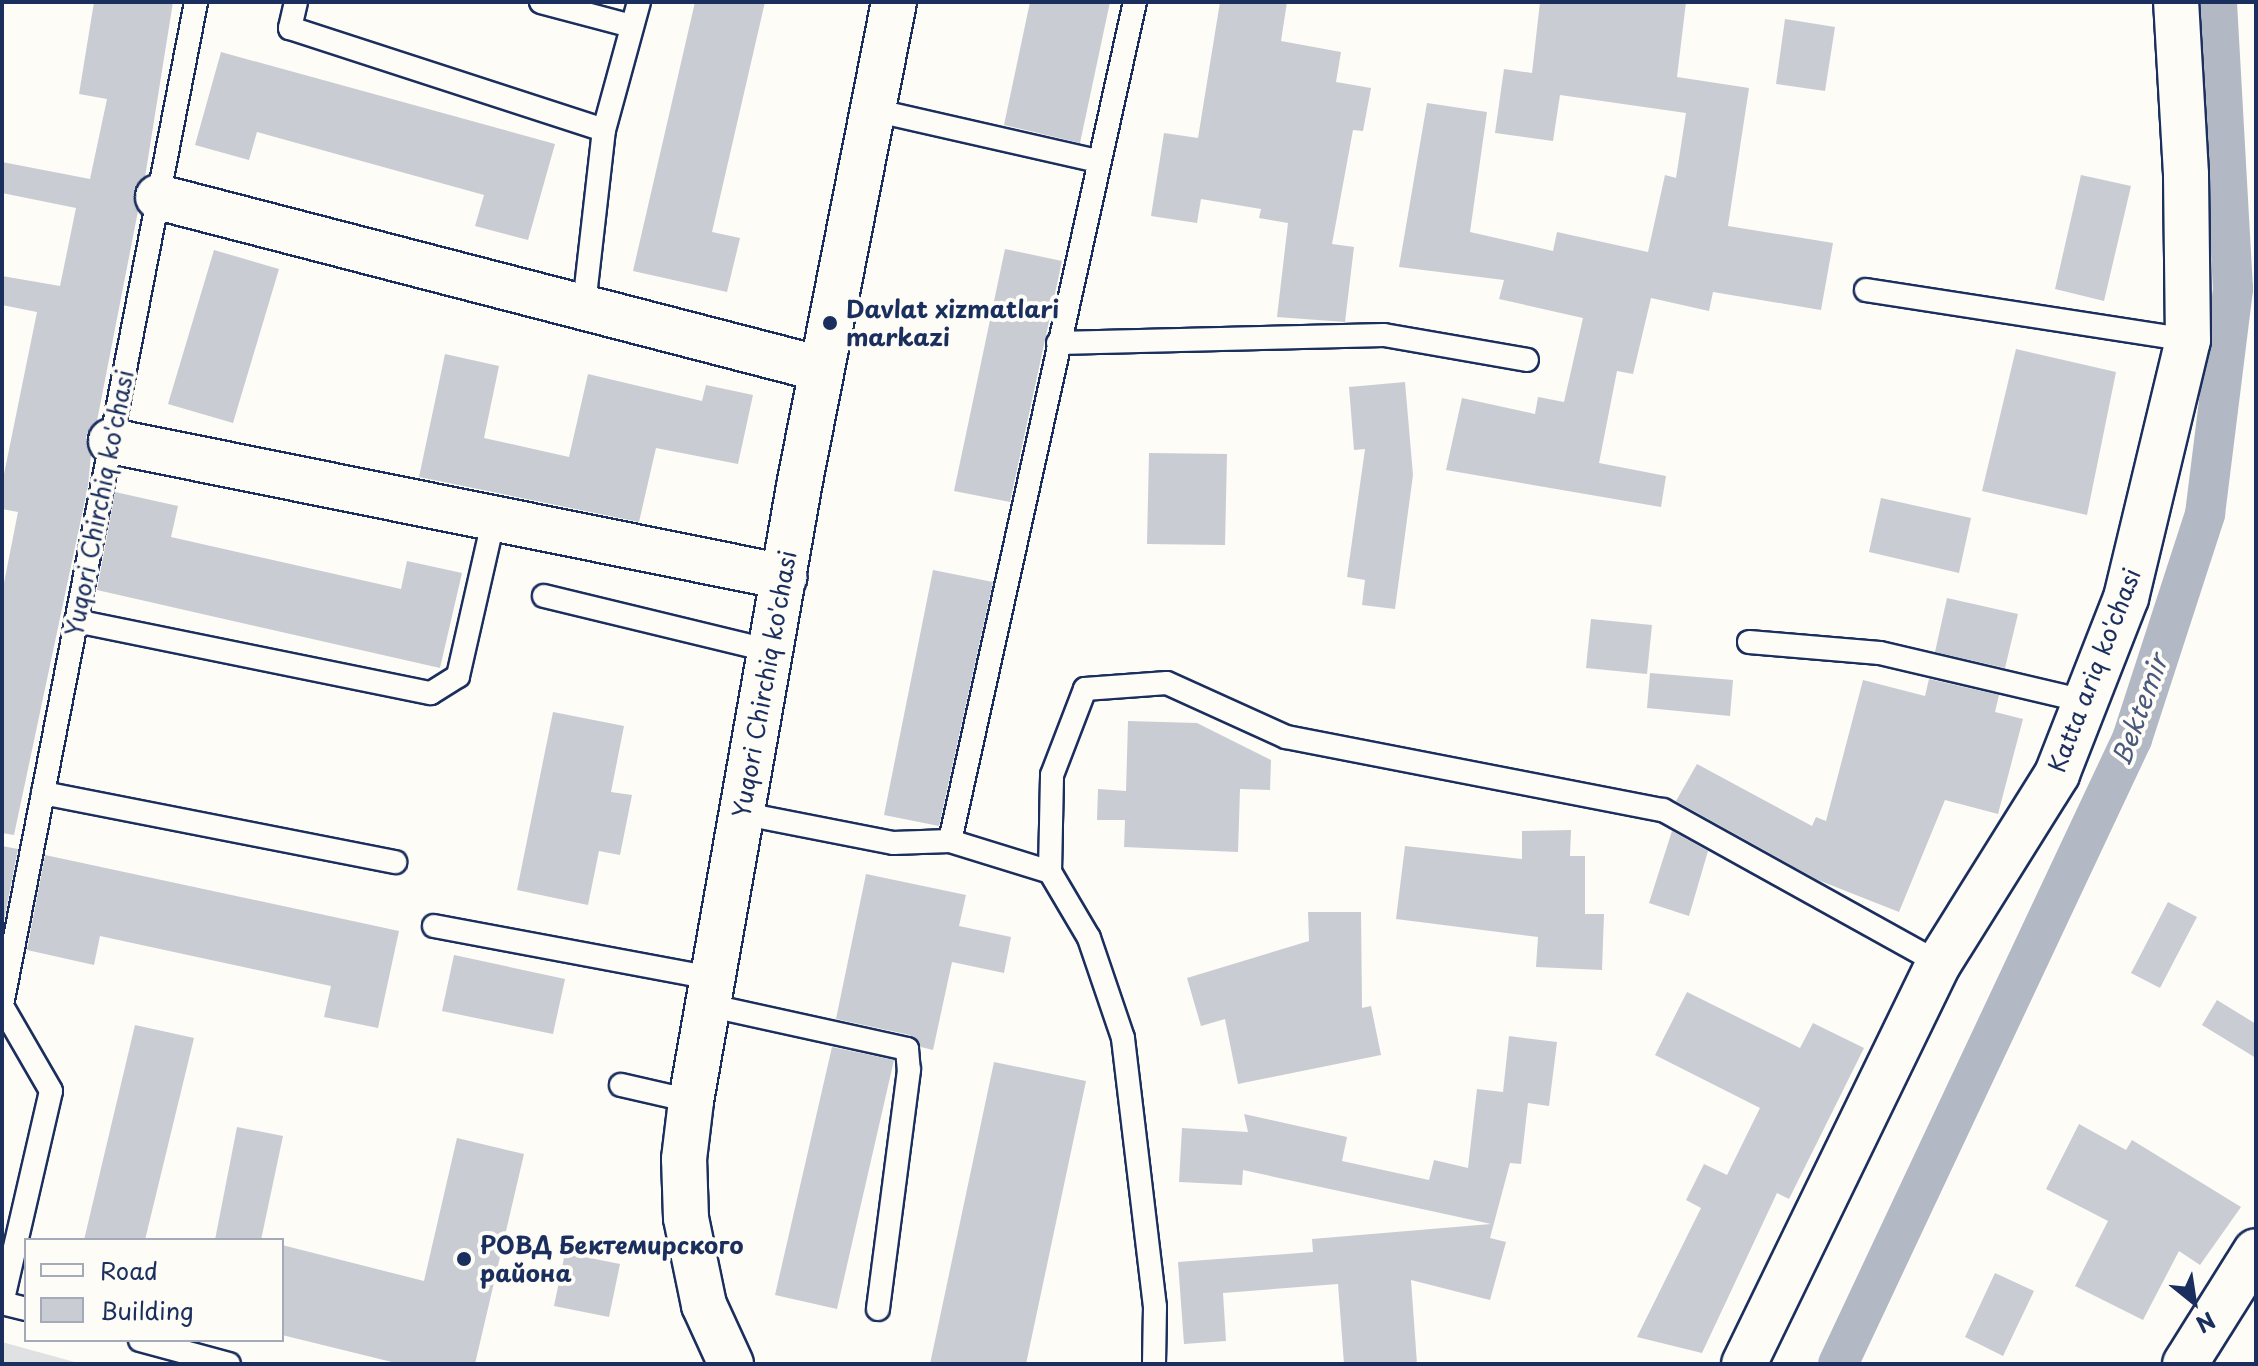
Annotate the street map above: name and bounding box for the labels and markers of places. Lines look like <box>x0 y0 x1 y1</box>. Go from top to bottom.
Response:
place label: Davlat xizmatlari markazi <box>846 295 1060 351</box>
marker: Davlat xizmatlari markazi <box>821 314 839 332</box>
place label: РОВД Бектемирского района <box>480 1231 744 1287</box>
marker: РОВД Бектемирского района <box>455 1250 473 1268</box>

